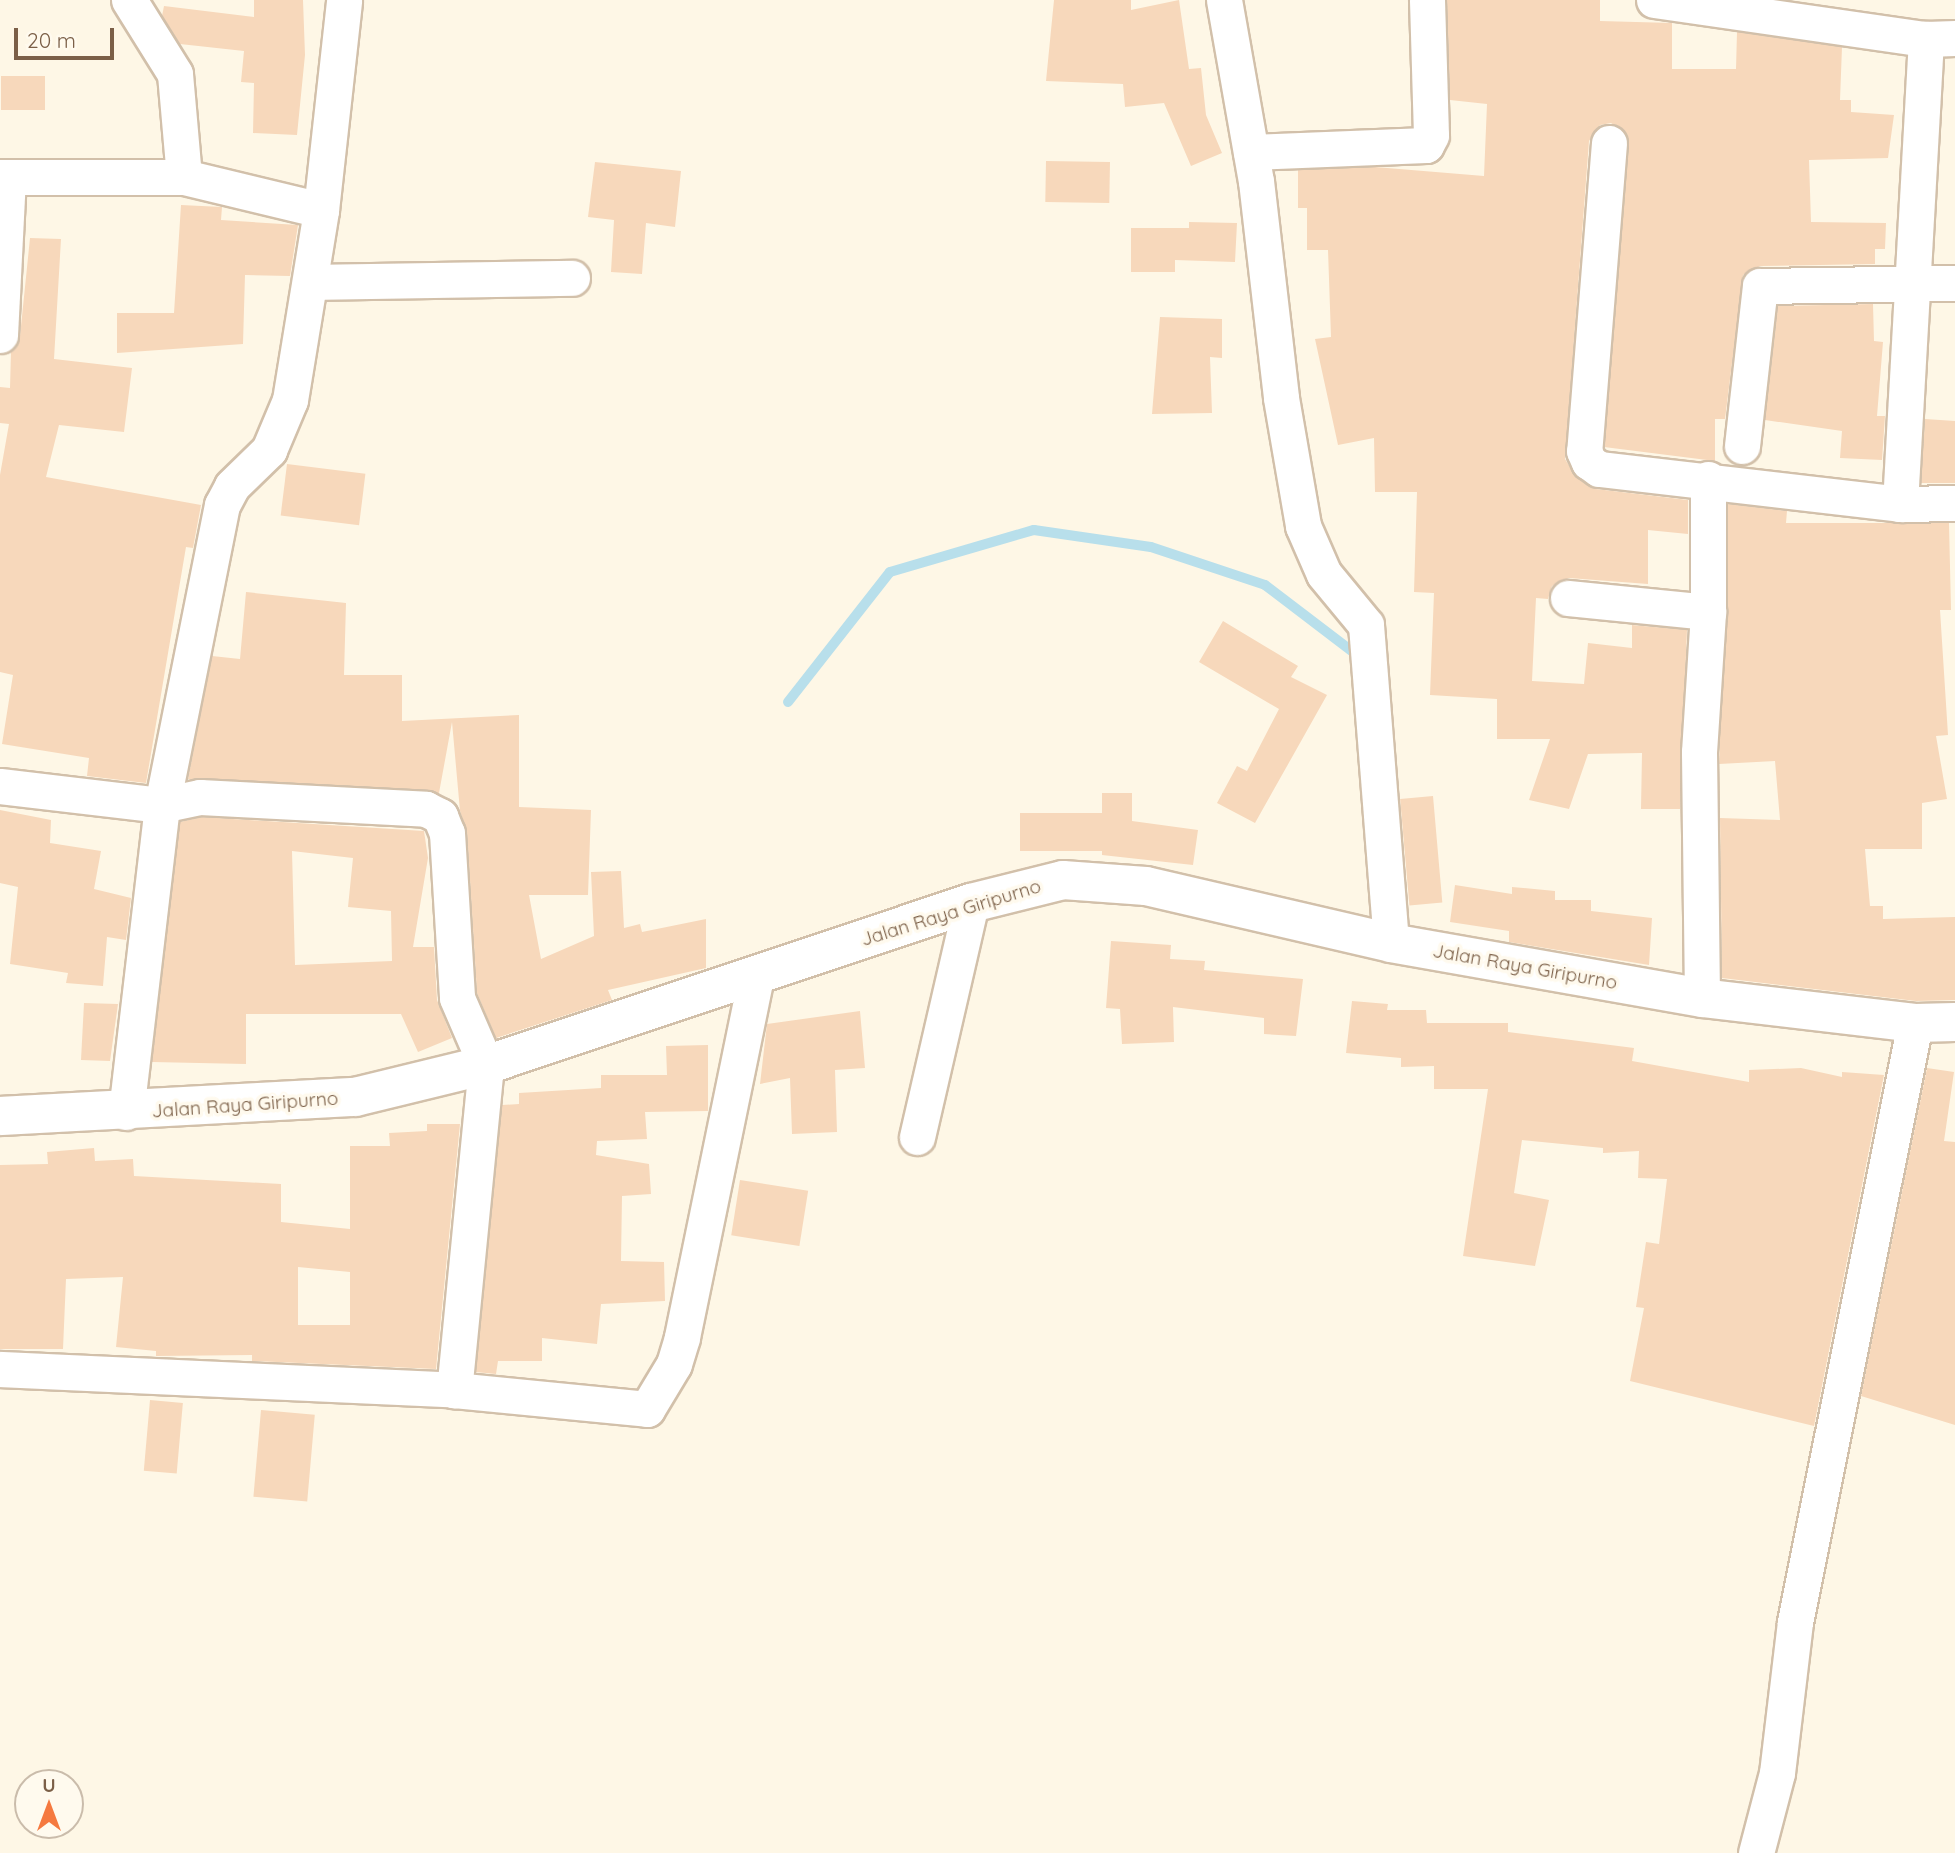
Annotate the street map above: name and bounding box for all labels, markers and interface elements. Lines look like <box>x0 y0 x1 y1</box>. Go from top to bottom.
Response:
scale bar <box>18 14 117 58</box>
text: 20 m <box>27 27 76 53</box>
street label: Jalan Raya Giripurno <box>858 875 1044 951</box>
street label: Jalan Raya Giripurno <box>1431 940 1619 994</box>
street label: Jalan Raya Giripurno <box>151 1087 339 1123</box>
north arrow <box>14 1769 84 1839</box>
text: U <box>42 1773 56 1797</box>

